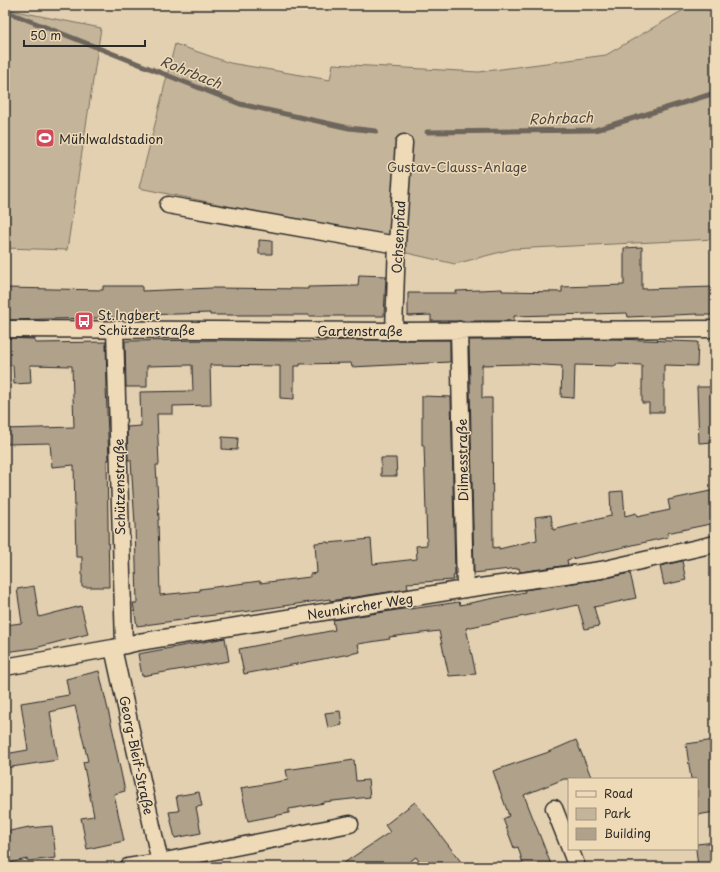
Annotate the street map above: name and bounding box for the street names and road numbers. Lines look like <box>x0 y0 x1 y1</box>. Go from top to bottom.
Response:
street label: Ochsenpfad <box>387 200 409 274</box>
street label: Gartenstraße <box>317 321 403 340</box>
street label: Dilmesstraße <box>452 418 472 501</box>
street label: Schützenstraße <box>109 438 129 536</box>
street label: Neunkircher Weg <box>306 588 414 624</box>
street label: Georg-Bleif-Straße <box>115 694 159 816</box>

